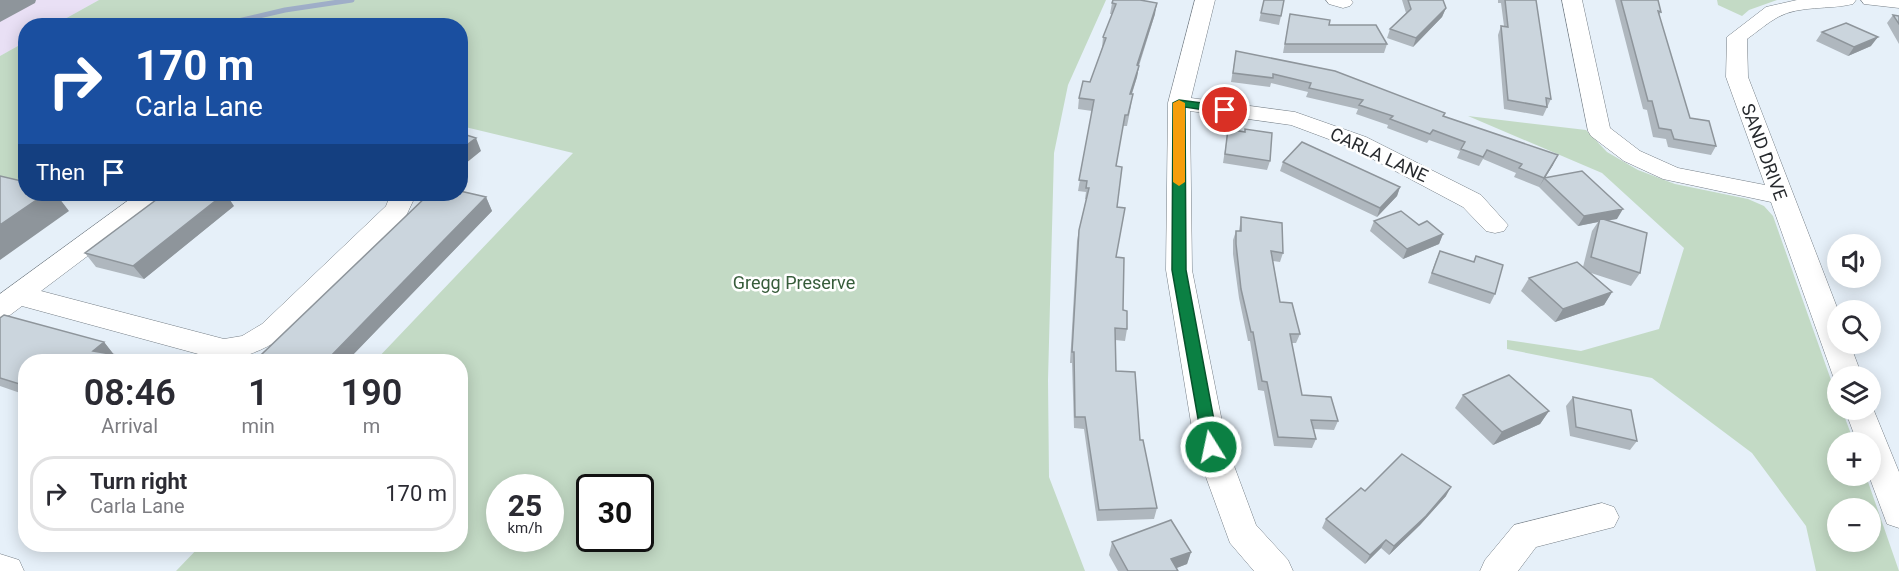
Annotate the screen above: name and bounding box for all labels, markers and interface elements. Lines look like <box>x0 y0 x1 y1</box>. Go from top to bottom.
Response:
text: 170 m <box>135 41 254 90</box>
icon: right <box>36 42 114 120</box>
pin <box>1199 84 1250 135</box>
text: Carla Lane <box>135 91 263 123</box>
icon: arrive <box>1208 93 1241 126</box>
street label: SAND DRIVE <box>1737 101 1792 203</box>
street label: CARLA LANE <box>1327 123 1431 186</box>
icon: arrive <box>97 156 130 189</box>
text: Then <box>36 160 85 185</box>
map controls <box>1827 234 1881 552</box>
button: sound <box>1827 234 1881 288</box>
park label: Gregg Preserve <box>733 272 855 293</box>
button: search <box>1827 300 1881 354</box>
button: layers <box>1827 366 1881 420</box>
text: 08:46 <box>84 372 176 414</box>
text: 1 <box>248 372 268 414</box>
text: 190 <box>341 372 402 414</box>
text: Arrival <box>101 414 158 438</box>
text: min <box>241 414 275 438</box>
text: m <box>363 414 380 438</box>
position arrow <box>1179 415 1243 479</box>
button: + <box>1827 432 1881 486</box>
text: Turn right <box>90 469 187 494</box>
speed limit sign: 30 <box>576 474 654 552</box>
icon: right <box>39 477 72 510</box>
text: 170 m <box>385 481 447 506</box>
text: 25 <box>508 488 542 523</box>
text: Carla Lane <box>90 494 185 518</box>
button: − <box>1827 498 1881 552</box>
text: km/h <box>507 519 543 537</box>

